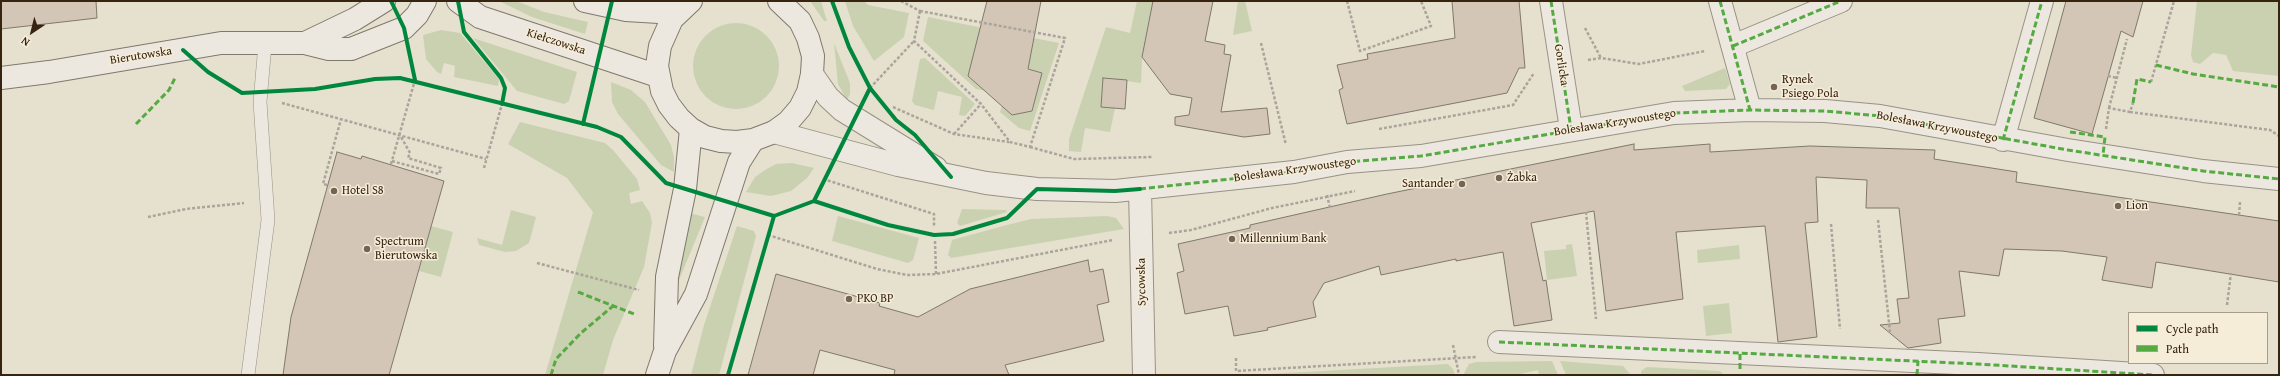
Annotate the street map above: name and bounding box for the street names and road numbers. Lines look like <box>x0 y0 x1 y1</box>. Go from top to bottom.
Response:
street label: Kiełczowska <box>525 26 587 58</box>
street label: Gorlicka <box>1551 43 1571 87</box>
street label: Bierutowska <box>109 44 173 68</box>
street label: Bolesława Krzywoustego <box>1553 106 1677 140</box>
street label: Bolesława Krzywoustego <box>1875 108 1999 146</box>
street label: Bolesława Krzywoustego <box>1233 154 1357 186</box>
street label: Sycowska <box>1134 258 1150 306</box>

